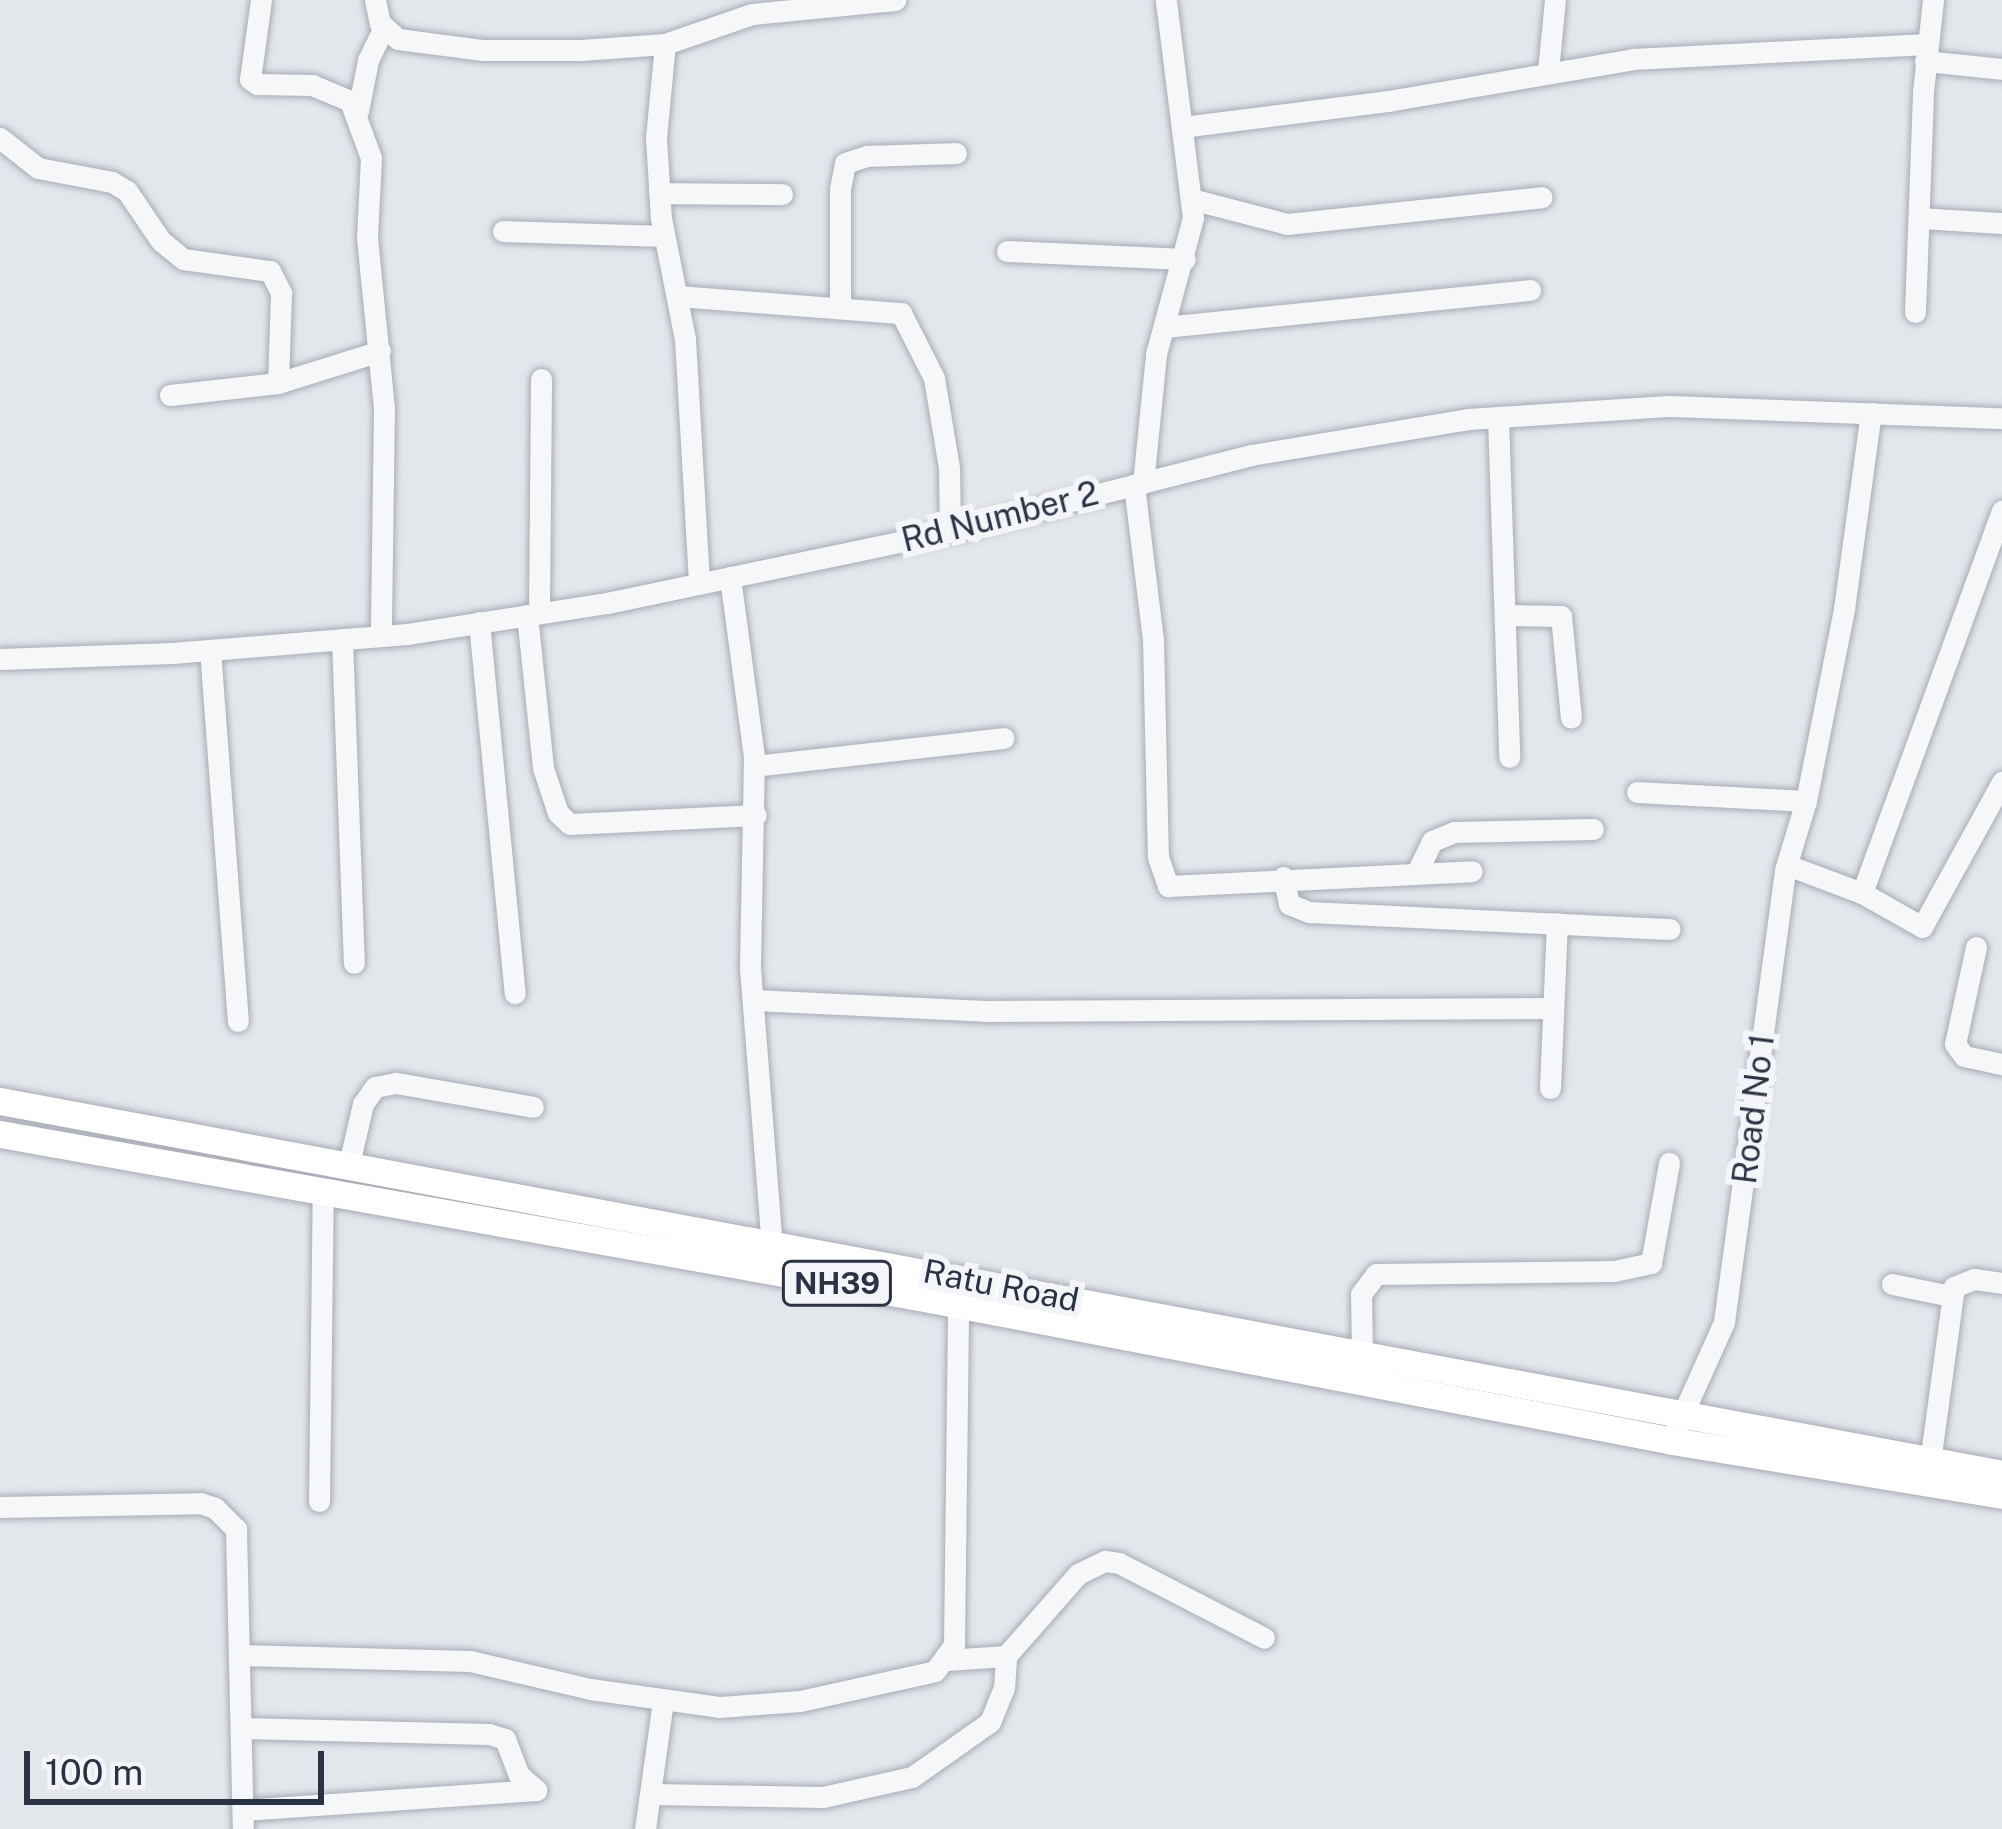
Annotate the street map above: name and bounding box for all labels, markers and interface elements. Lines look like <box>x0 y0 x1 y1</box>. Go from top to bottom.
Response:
street label: Rd Number 2 <box>898 473 1102 561</box>
street label: Road No 1 <box>1725 1032 1783 1186</box>
street label: Ratu Road <box>920 1252 1082 1320</box>
road number: NH39 <box>780 1259 894 1307</box>
scale bar <box>30 1727 330 1801</box>
text: 100 m <box>45 1751 143 1793</box>

